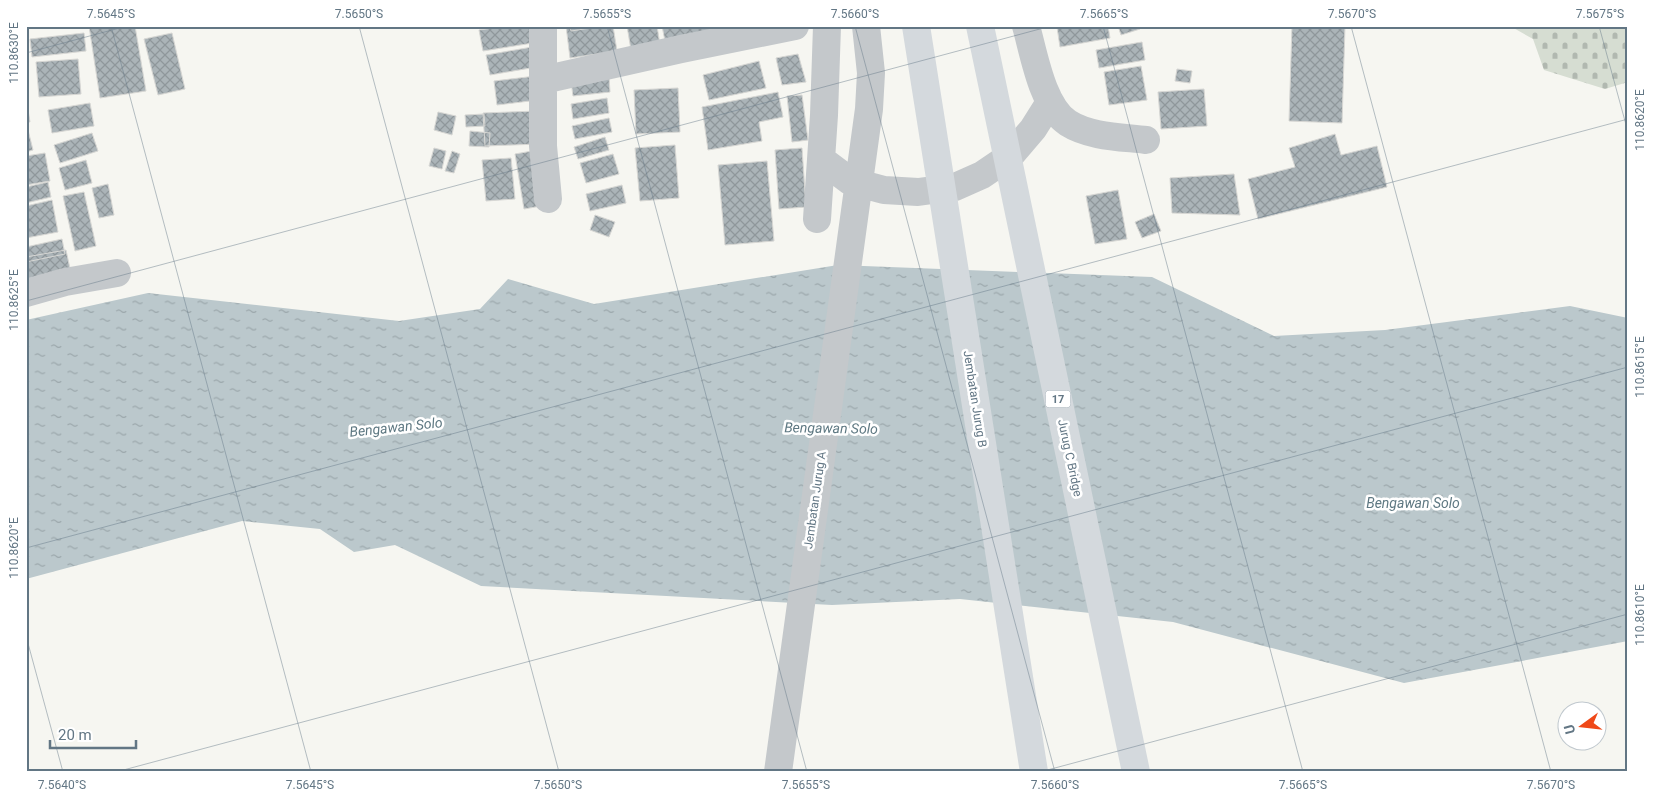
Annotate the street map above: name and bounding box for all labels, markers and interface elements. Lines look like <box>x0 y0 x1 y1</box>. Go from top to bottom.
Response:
text: 7.5645°S <box>87 7 135 21</box>
text: 7.5650°S <box>335 7 383 21</box>
text: 7.5655°S <box>583 7 631 21</box>
text: 7.5660°S <box>831 7 879 21</box>
text: 7.5665°S <box>1080 7 1128 21</box>
text: 7.5670°S <box>1328 7 1376 21</box>
text: 7.5675°S <box>1576 7 1624 21</box>
text: 110.8630°E <box>7 22 21 84</box>
text: 110.8620°E <box>1633 89 1647 151</box>
text: 110.8625°E <box>7 269 21 331</box>
text: 110.8615°E <box>1633 336 1647 398</box>
street label: Jembatan Jurug B <box>960 350 990 448</box>
road number: 17 <box>1046 390 1070 408</box>
water label: Bengawan Solo <box>349 414 444 440</box>
street label: Jurug C Bridge <box>1055 418 1085 498</box>
water label: Bengawan Solo <box>784 419 878 437</box>
street label: Jembatan Jurug A <box>801 450 829 550</box>
water label: Bengawan Solo <box>1366 495 1460 511</box>
text: 110.8620°E <box>7 517 21 579</box>
text: 110.8610°E <box>1633 584 1647 646</box>
north arrow <box>1556 700 1606 750</box>
scale bar <box>50 718 136 750</box>
text: U <box>1561 723 1578 736</box>
text: 20 m <box>58 726 92 744</box>
text: 7.5640°S <box>38 778 86 792</box>
text: 7.5645°S <box>286 778 334 792</box>
text: 7.5650°S <box>534 778 582 792</box>
text: 7.5655°S <box>782 778 830 792</box>
text: 7.5660°S <box>1031 778 1079 792</box>
text: 7.5665°S <box>1279 778 1327 792</box>
text: 7.5670°S <box>1527 778 1575 792</box>

